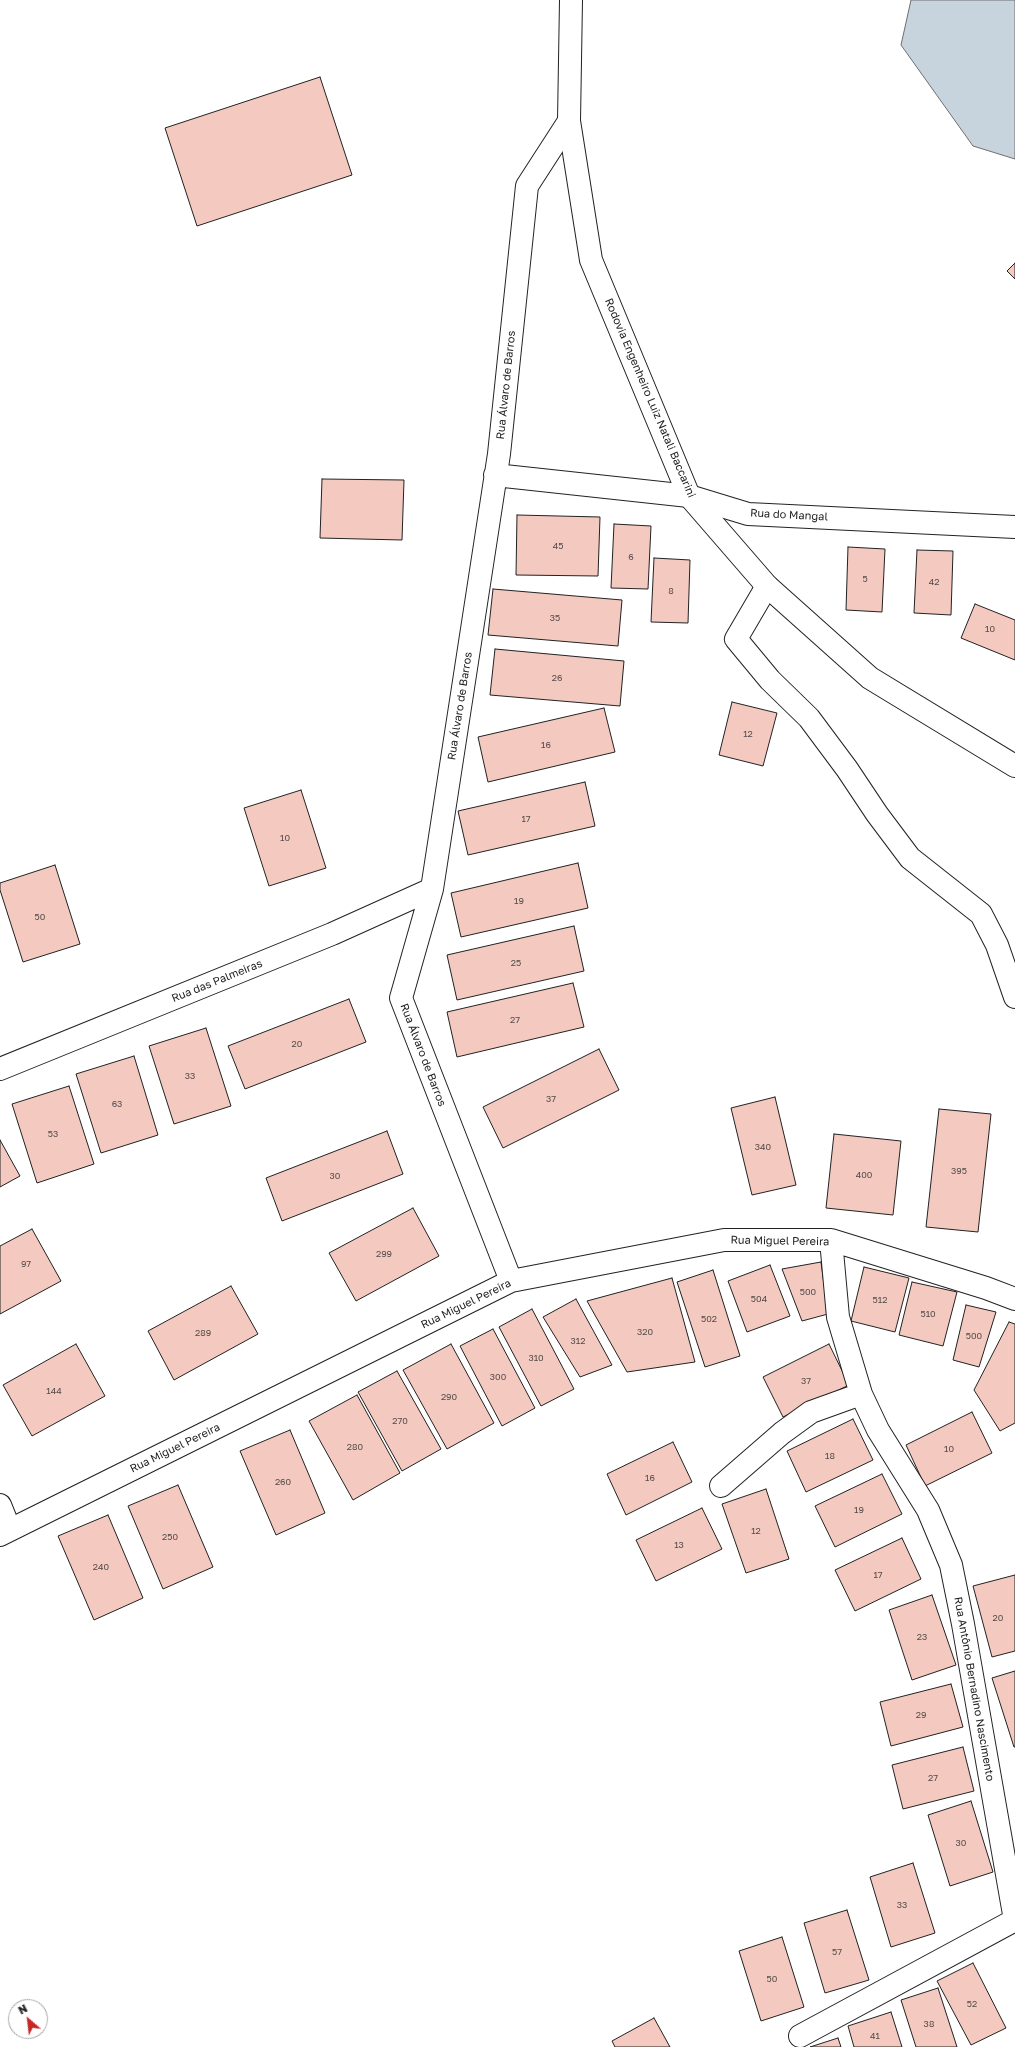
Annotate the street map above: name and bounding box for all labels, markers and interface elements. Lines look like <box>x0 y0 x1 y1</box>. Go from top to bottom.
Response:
street label: Rodovia Engenheiro Luiz Natali Baccarini <box>602 296 698 500</box>
street label: Rua Álvaro de Barros <box>494 330 518 440</box>
street label: Rua do Mangal <box>750 506 828 524</box>
house number: 45 <box>553 541 563 551</box>
house number: 6 <box>628 552 634 562</box>
house number: 5 <box>862 574 868 584</box>
house number: 42 <box>929 577 939 587</box>
house number: 8 <box>668 586 674 596</box>
house number: 35 <box>550 613 560 623</box>
house number: 10 <box>985 624 995 634</box>
street label: Rua Álvaro de Barros <box>445 651 475 761</box>
house number: 26 <box>552 673 562 683</box>
house number: 12 <box>743 729 753 739</box>
house number: 16 <box>541 740 551 750</box>
house number: 17 <box>521 814 531 824</box>
house number: 10 <box>280 833 290 843</box>
house number: 19 <box>514 896 524 906</box>
house number: 50 <box>35 912 45 922</box>
street label: Rua das Palmeiras <box>170 957 264 1005</box>
house number: 25 <box>511 958 521 968</box>
street label: Rua Álvaro de Barros <box>397 1002 449 1108</box>
house number: 27 <box>510 1015 520 1025</box>
house number: 20 <box>292 1039 302 1049</box>
house number: 33 <box>185 1071 195 1081</box>
house number: 37 <box>546 1094 556 1104</box>
house number: 63 <box>112 1099 122 1109</box>
house number: 53 <box>48 1129 58 1139</box>
house number: 340 <box>755 1142 771 1152</box>
house number: 395 <box>951 1166 967 1176</box>
house number: 400 <box>856 1170 872 1180</box>
house number: 30 <box>330 1171 340 1181</box>
street label: Rua Miguel Pereira <box>731 1234 829 1248</box>
house number: 299 <box>376 1249 392 1259</box>
house number: 97 <box>21 1259 31 1269</box>
street label: Rua Miguel Pereira <box>419 1276 513 1332</box>
house number: 500 <box>800 1287 816 1297</box>
house number: 504 <box>751 1294 767 1304</box>
house number: 512 <box>873 1295 887 1305</box>
house number: 510 <box>920 1309 936 1319</box>
house number: 502 <box>701 1314 717 1324</box>
house number: 320 <box>637 1327 653 1337</box>
house number: 289 <box>195 1328 211 1338</box>
house number: 500 <box>966 1331 982 1341</box>
house number: 312 <box>571 1336 585 1346</box>
house number: 310 <box>528 1353 544 1363</box>
house number: 300 <box>490 1372 506 1382</box>
house number: 37 <box>801 1376 811 1386</box>
house number: 144 <box>46 1386 62 1396</box>
house number: 290 <box>441 1392 457 1402</box>
house number: 270 <box>392 1416 408 1426</box>
street label: Rua Miguel Pereira <box>128 1420 222 1476</box>
house number: 280 <box>347 1442 363 1452</box>
house number: 10 <box>944 1444 954 1454</box>
house number: 18 <box>825 1451 835 1461</box>
house number: 16 <box>645 1473 655 1483</box>
house number: 260 <box>275 1477 291 1487</box>
house number: 19 <box>854 1505 864 1515</box>
house number: 12 <box>751 1526 761 1536</box>
house number: 250 <box>162 1532 178 1542</box>
house number: 13 <box>674 1540 684 1550</box>
house number: 240 <box>93 1562 109 1572</box>
house number: 17 <box>873 1570 883 1580</box>
street label: Rua Antônio Bernadino Nascimento <box>951 1596 997 1782</box>
house number: 20 <box>993 1613 1003 1623</box>
house number: 23 <box>917 1632 927 1642</box>
house number: 29 <box>916 1710 926 1720</box>
house number: 27 <box>928 1773 938 1783</box>
house number: 30 <box>956 1838 966 1848</box>
house number: 33 <box>897 1900 907 1910</box>
house number: 57 <box>832 1947 842 1957</box>
house number: 50 <box>767 1974 777 1984</box>
north arrow <box>8 1999 48 2039</box>
house number: 52 <box>967 1999 977 2009</box>
text: N <box>16 2001 29 2017</box>
house number: 38 <box>924 2019 934 2029</box>
house number: 41 <box>870 2031 880 2041</box>

